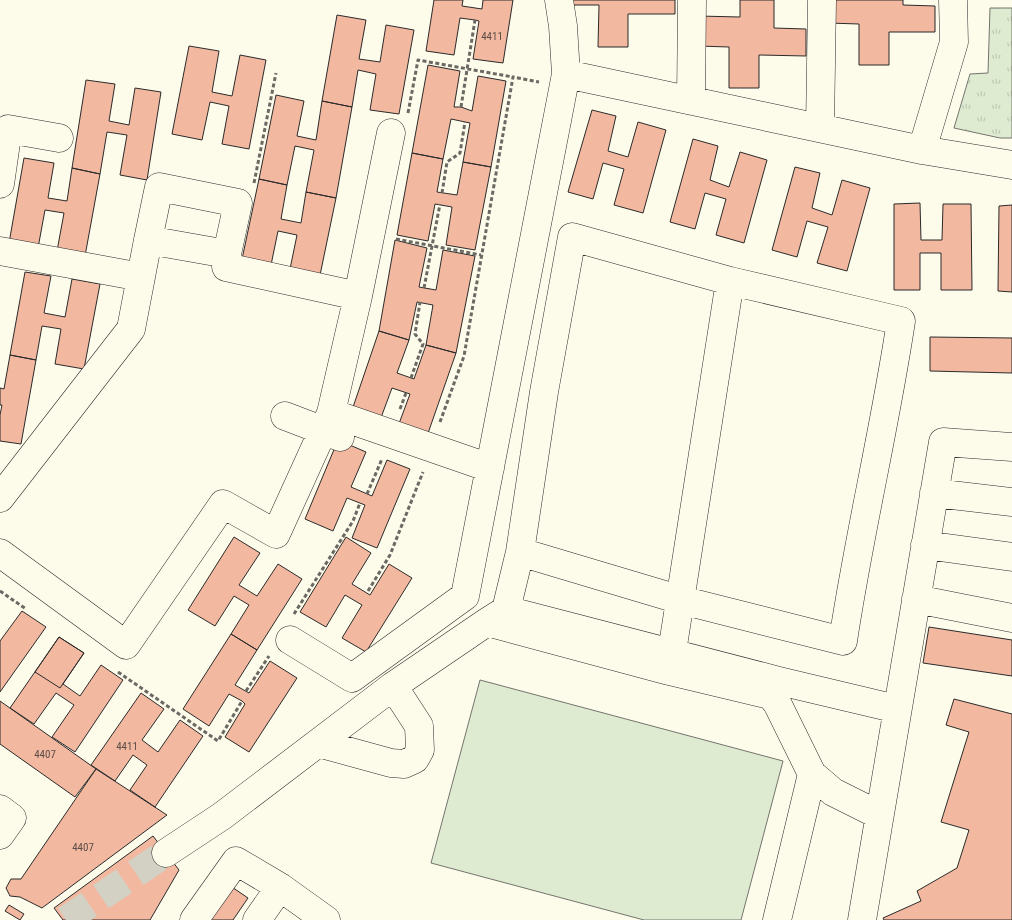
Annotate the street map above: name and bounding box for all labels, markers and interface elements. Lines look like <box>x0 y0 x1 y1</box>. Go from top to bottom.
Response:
house number: 4411 <box>481 30 503 43</box>
house number: 4411 <box>116 740 138 753</box>
house number: 4407 <box>34 748 56 761</box>
house number: 4407 <box>72 841 94 854</box>

